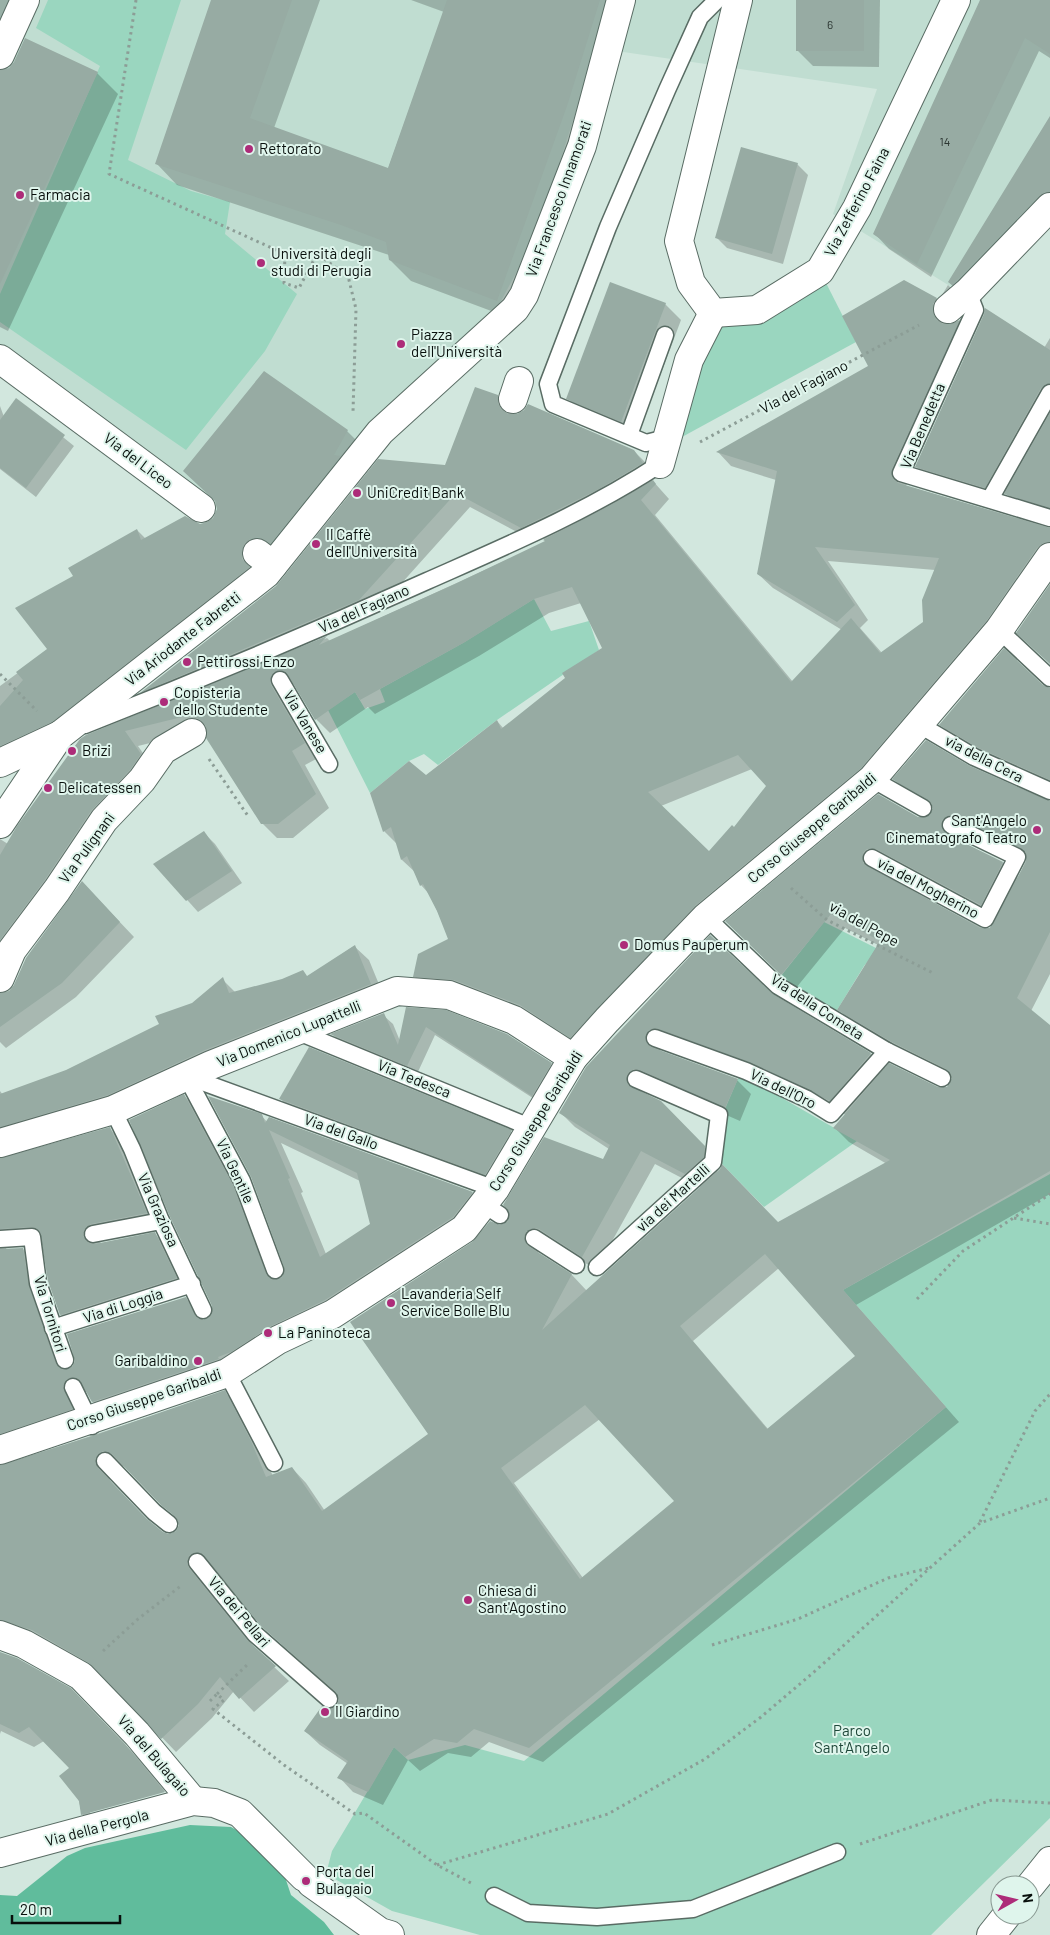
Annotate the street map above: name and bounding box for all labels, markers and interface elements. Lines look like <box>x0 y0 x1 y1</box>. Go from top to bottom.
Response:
house number: 6 <box>827 17 833 31</box>
street label: Via Francesco Innamorati <box>521 118 595 279</box>
house number: 14 <box>940 134 950 148</box>
place label: Rettorato <box>259 139 321 157</box>
marker: Rettorato <box>243 143 255 155</box>
street label: Via Zefferino Faina <box>820 144 893 259</box>
place label: Farmacia <box>30 185 91 203</box>
marker: Farmacia <box>14 189 26 201</box>
place label: Università degli studi di Perugia <box>271 244 372 279</box>
marker: Università degli studi di Perugia <box>255 257 267 269</box>
place label: Piazza dell'Università <box>411 325 502 360</box>
marker: Piazza dell'Università <box>395 338 407 350</box>
street label: Via del Fagiano <box>756 355 851 417</box>
street label: Via Benedetta <box>896 380 948 471</box>
street label: Via del Liceo <box>100 428 177 492</box>
place label: UniCredit Bank <box>367 483 465 501</box>
marker: UniCredit Bank <box>351 487 363 499</box>
place label: Il Caffè dell'Università <box>326 525 417 560</box>
marker: Il Caffè dell'Università <box>310 538 322 550</box>
street label: Via del Fagiano <box>315 580 412 636</box>
street label: Via Ariodante Fabretti <box>121 587 244 689</box>
place label: Pettirossi Enzo <box>197 652 295 670</box>
marker: Pettirossi Enzo <box>181 656 193 668</box>
place label: Copisteria dello Studente <box>174 683 268 718</box>
street label: Via Vanese <box>280 687 332 756</box>
marker: Copisteria dello Studente <box>158 696 170 708</box>
street label: via della Cera <box>942 731 1027 786</box>
place label: Brizi <box>82 741 111 759</box>
marker: Brizi <box>66 745 78 757</box>
street label: Corso Giuseppe Garibaldi <box>743 768 879 886</box>
place label: Delicatessen <box>58 778 141 796</box>
marker: Delicatessen <box>42 782 54 794</box>
street label: Via Pulignani <box>54 808 118 886</box>
place label: Sant'Angelo Cinematografo Teatro <box>886 811 1027 846</box>
marker: Sant'Angelo Cinematografo Teatro <box>1031 824 1043 836</box>
street label: via del Mogherino <box>875 853 982 921</box>
street label: via del Pepe <box>826 897 903 950</box>
place label: Domus Pauperum <box>634 935 749 953</box>
marker: Domus Pauperum <box>618 939 630 951</box>
street label: Via della Cometa <box>767 969 868 1043</box>
street label: Via Domenico Lupattelli <box>214 996 363 1070</box>
street label: Corso Giuseppe Garibaldi <box>485 1047 586 1194</box>
street label: Via Tedesca <box>375 1055 454 1101</box>
street label: Via dell'Oro <box>747 1064 819 1112</box>
street label: Via del Gallo <box>302 1109 381 1153</box>
street label: Via Gentile <box>213 1135 259 1206</box>
street label: via dei Martelli <box>632 1160 713 1235</box>
street label: Via Graziosa <box>135 1170 183 1249</box>
street label: Via Tornitori <box>31 1273 71 1354</box>
street label: Via di Loggia <box>81 1284 165 1326</box>
place label: Lavanderia Self Service Bolle Blu <box>401 1284 510 1319</box>
marker: Lavanderia Self Service Bolle Blu <box>385 1297 397 1309</box>
place label: La Paninoteca <box>278 1323 370 1341</box>
marker: La Paninoteca <box>262 1327 274 1339</box>
place label: Garibaldino <box>114 1351 188 1369</box>
marker: Garibaldino <box>192 1355 204 1367</box>
street label: Corso Giuseppe Garibaldi <box>64 1364 223 1434</box>
street label: Via dei Pellari <box>205 1572 275 1650</box>
place label: Chiesa di Sant'Agostino <box>478 1581 567 1616</box>
marker: Chiesa di Sant'Agostino <box>462 1594 474 1606</box>
place label: Il Giardino <box>335 1702 400 1720</box>
marker: Il Giardino <box>319 1706 331 1718</box>
street label: Via del Bulagaio <box>114 1711 195 1800</box>
park label: Parco Sant'Angelo <box>814 1721 890 1756</box>
street label: Via della Pergola <box>43 1805 150 1849</box>
place label: Porta del Bulagaio <box>316 1862 374 1897</box>
marker: Porta del Bulagaio <box>300 1875 312 1887</box>
north arrow <box>990 1875 1040 1925</box>
scale bar <box>12 1892 120 1924</box>
text: N <box>1019 1892 1037 1904</box>
text: 20 m <box>20 1900 52 1918</box>

